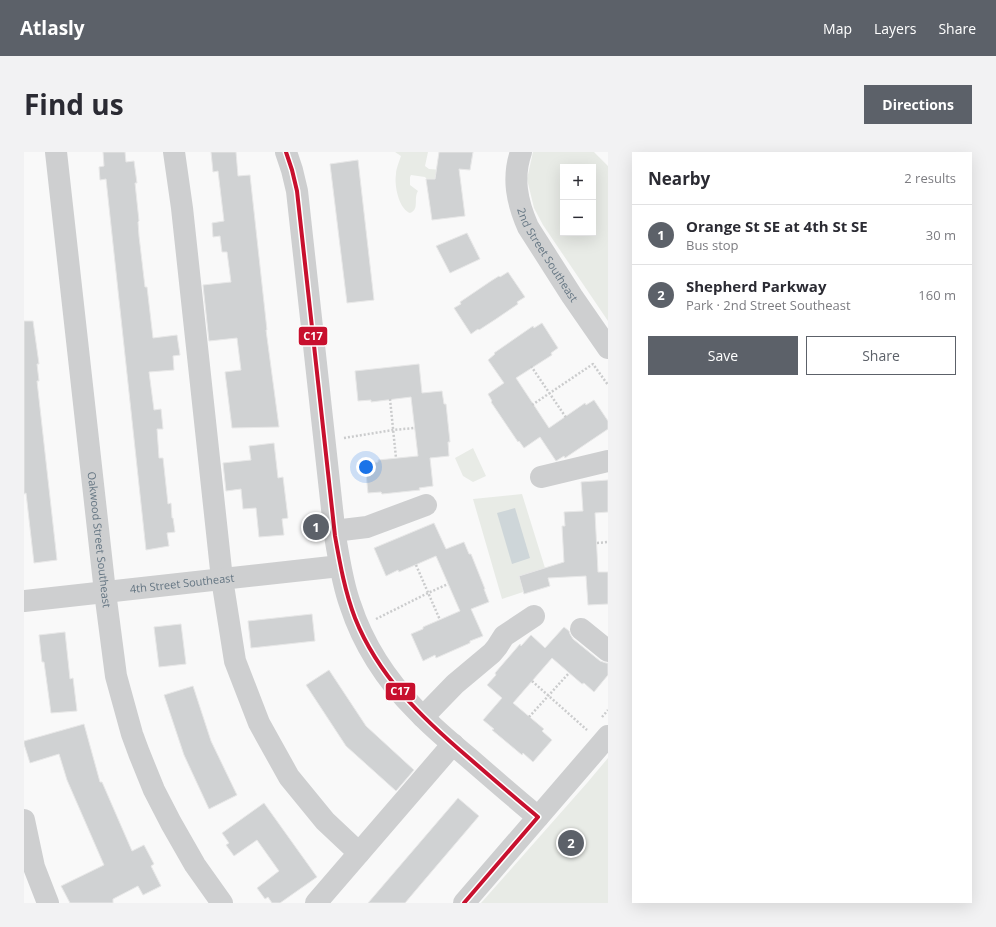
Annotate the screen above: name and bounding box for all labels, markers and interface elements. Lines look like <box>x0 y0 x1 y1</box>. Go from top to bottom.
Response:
text: Atlasly <box>20 15 85 41</box>
text: Map <box>823 19 852 38</box>
text: Layers <box>874 19 916 38</box>
text: Share <box>938 19 976 38</box>
text: Find us <box>24 85 124 123</box>
button: Directions <box>864 85 972 124</box>
map controls <box>560 164 596 236</box>
button: + <box>560 164 596 200</box>
text: Nearby <box>648 167 710 190</box>
text: 2 results <box>904 169 956 187</box>
button: − <box>560 200 596 236</box>
street label: 2nd Street Southeast <box>514 206 582 305</box>
text: Orange St SE at 4th St SE <box>686 216 868 236</box>
text: 1 <box>657 226 665 244</box>
text: 30 m <box>926 226 956 244</box>
text: Bus stop <box>686 236 739 254</box>
text: Shepherd Parkway <box>686 276 826 296</box>
text: 2 <box>657 286 665 304</box>
text: 160 m <box>918 286 956 304</box>
text: Park · 2nd Street Southeast <box>686 296 851 314</box>
line badge: C17 <box>298 326 328 346</box>
text: C17 <box>303 328 323 343</box>
button: Save <box>648 336 798 375</box>
button: Share <box>806 336 956 375</box>
your location <box>356 457 376 477</box>
street label: Oakwood Street Southeast <box>85 471 115 609</box>
pin: 1 <box>303 512 329 542</box>
street label: 4th Street Southeast <box>129 570 235 596</box>
line badge: C17 <box>385 682 416 701</box>
text: C17 <box>390 683 410 698</box>
pin: 2 <box>558 828 584 858</box>

